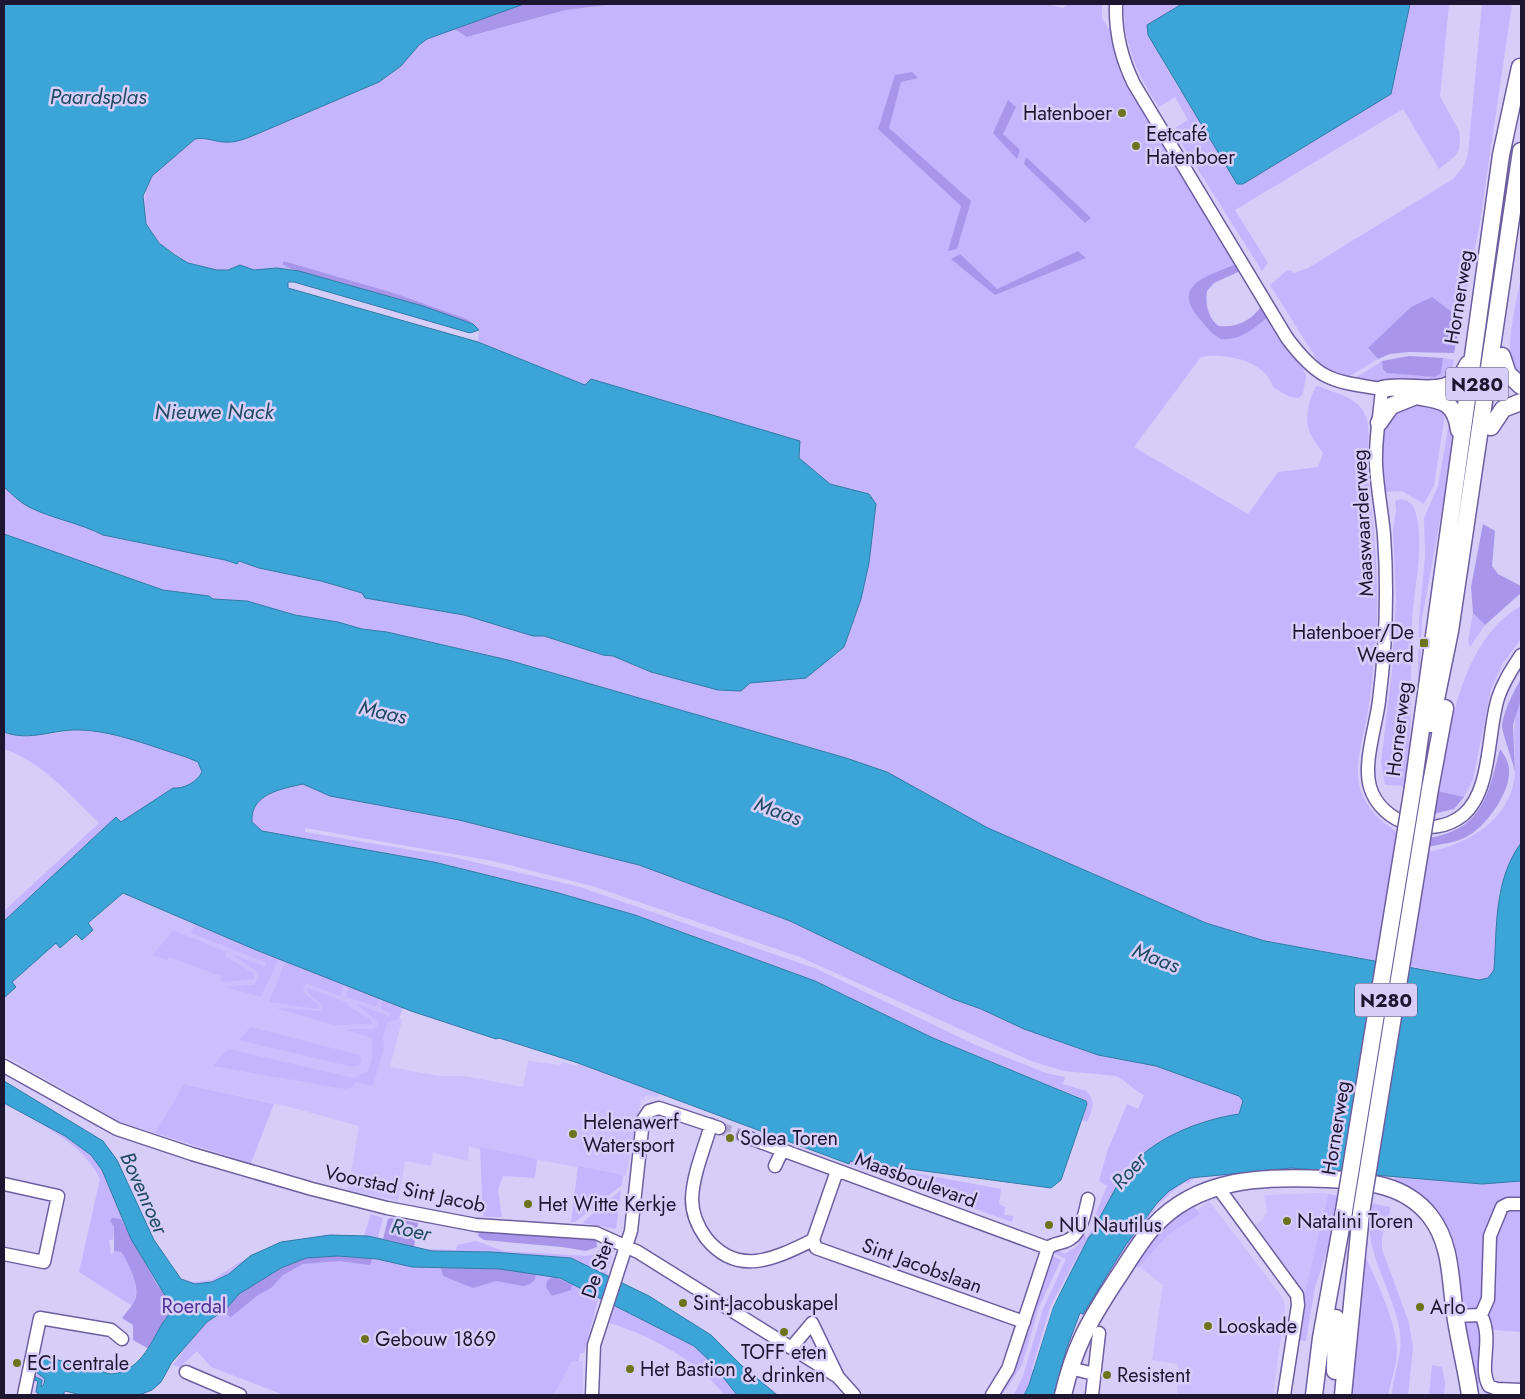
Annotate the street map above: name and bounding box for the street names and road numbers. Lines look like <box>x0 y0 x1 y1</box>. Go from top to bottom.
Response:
street label: Hornerweg <box>1437 248 1481 346</box>
road number: N280 <box>1446 368 1508 400</box>
street label: Maaswaarderweg <box>1345 449 1381 597</box>
street label: Hornerweg <box>1379 680 1419 778</box>
road number: N280 <box>1355 984 1417 1016</box>
street label: Hornerweg <box>1314 1079 1358 1177</box>
street label: Maasboulevard <box>851 1145 981 1215</box>
street label: Voorstad Sint Jacob <box>322 1158 488 1220</box>
street label: Sint Jacobslaan <box>858 1231 986 1301</box>
street label: De Ster <box>574 1233 622 1302</box>

